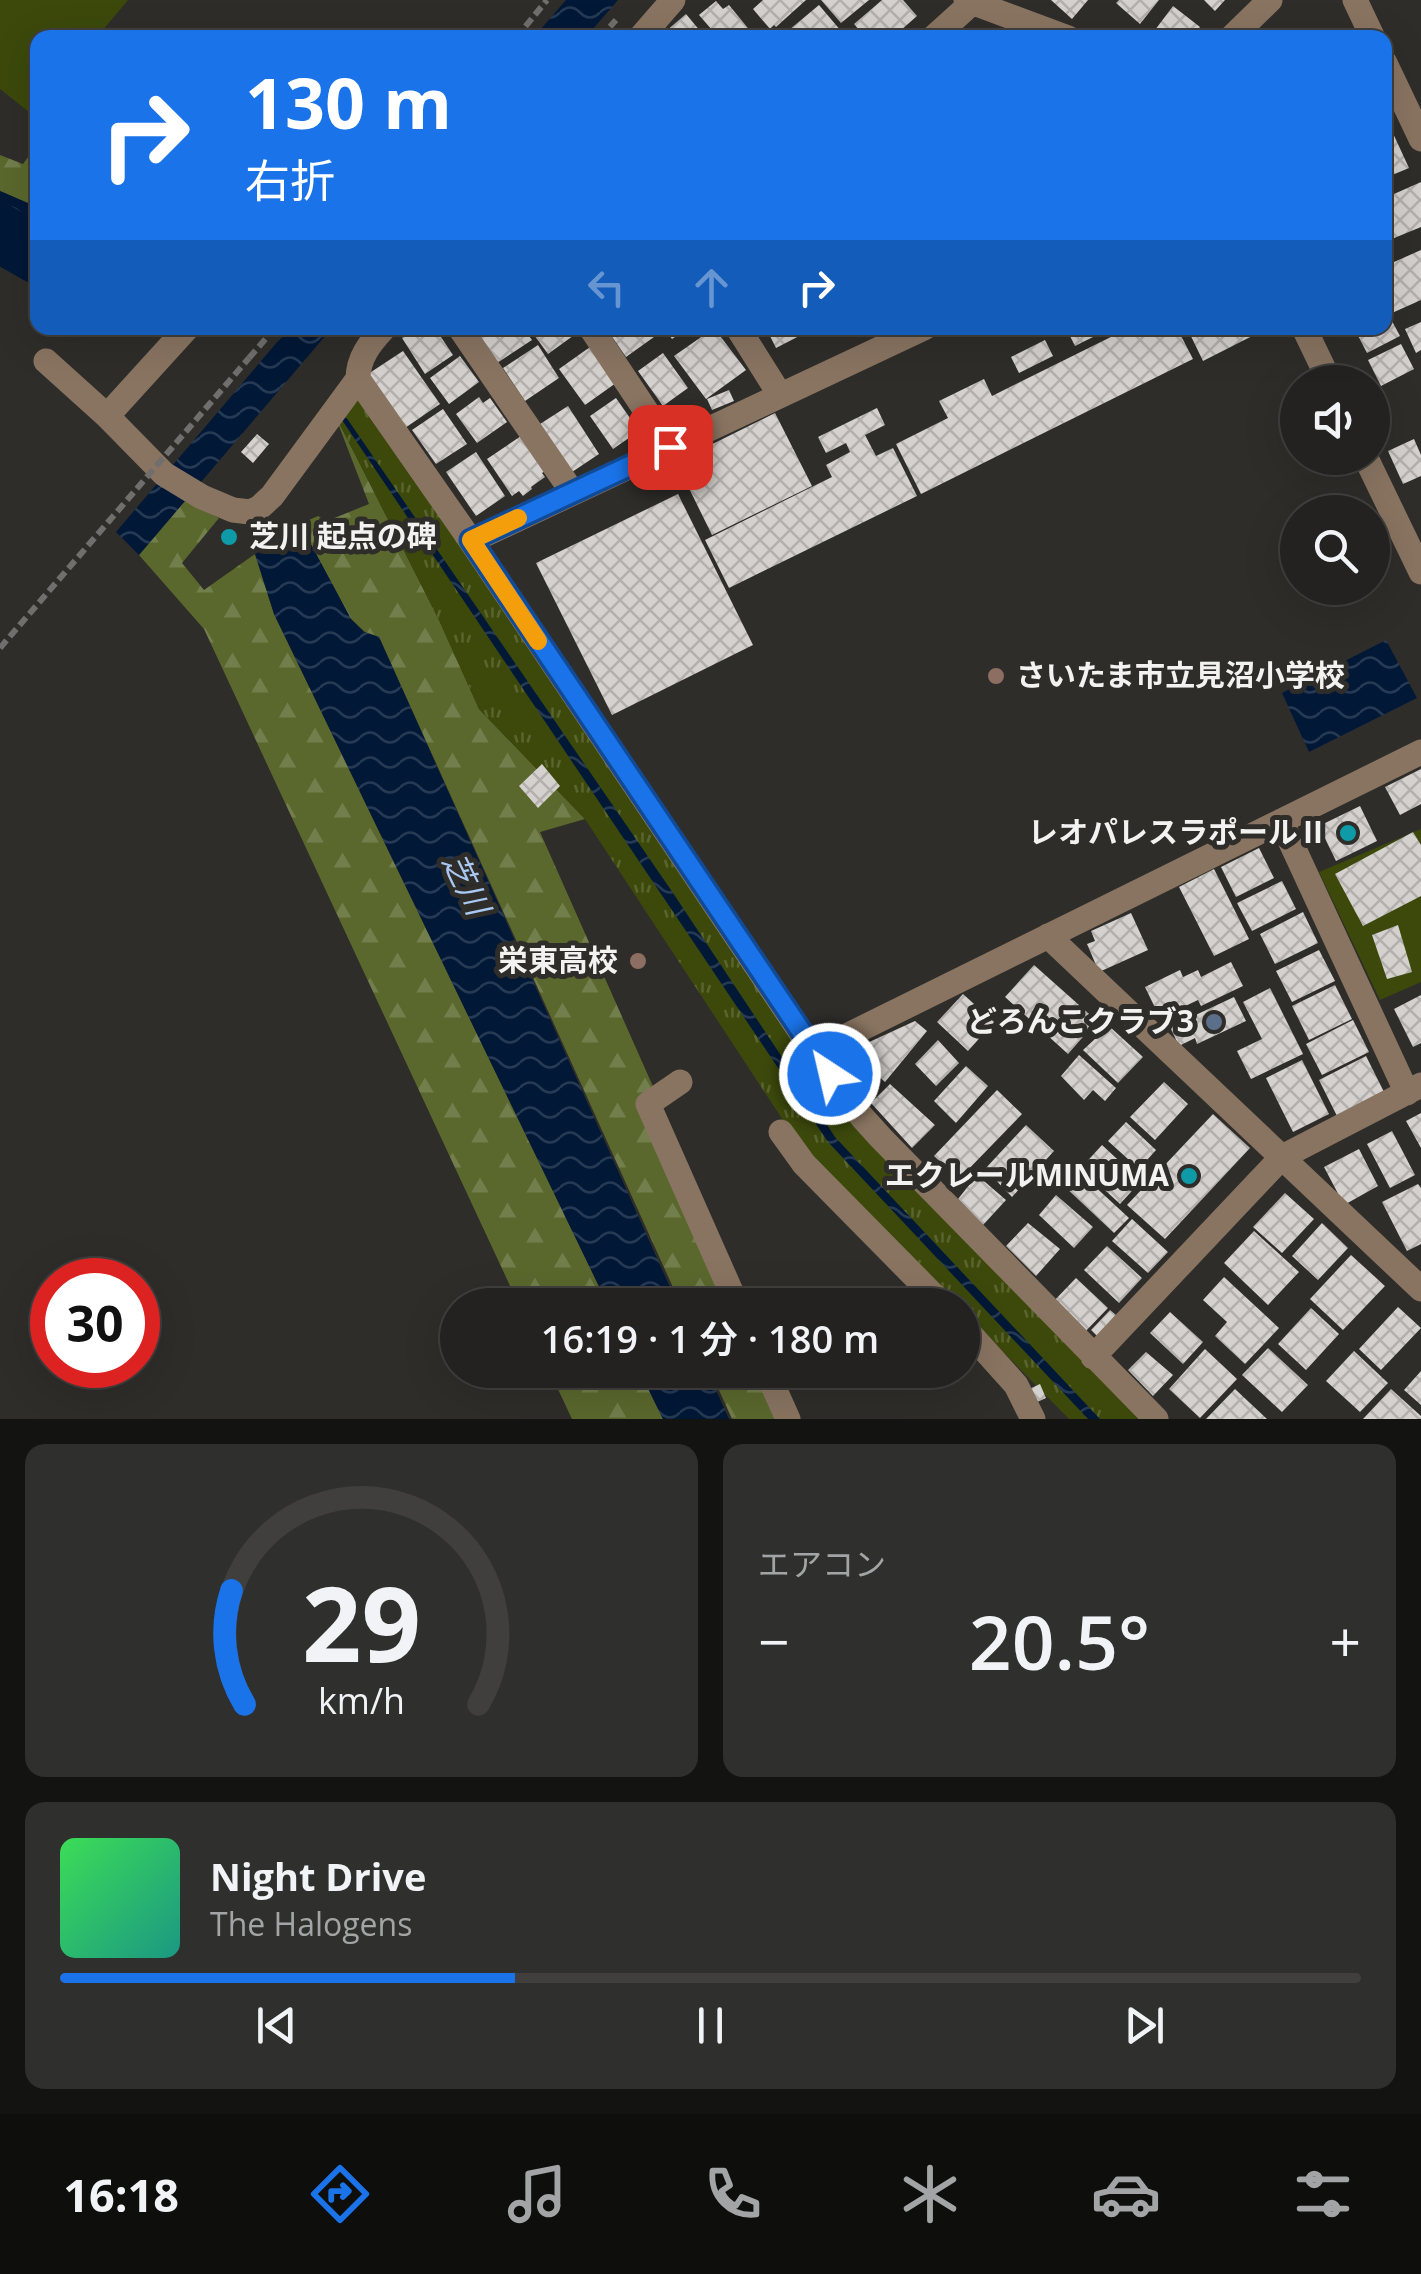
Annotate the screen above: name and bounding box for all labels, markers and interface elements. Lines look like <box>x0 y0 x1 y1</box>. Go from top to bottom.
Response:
text: 130 m <box>245 54 452 150</box>
icon: right <box>80 70 210 200</box>
text: 右折 <box>245 149 335 210</box>
icon: left <box>579 260 634 315</box>
icon: ahead <box>684 260 739 315</box>
icon: right <box>789 260 844 315</box>
map controls <box>1280 365 1390 605</box>
button: sound <box>1280 365 1390 475</box>
pin <box>628 405 713 490</box>
icon: arrive <box>643 420 698 475</box>
button: search <box>1280 495 1390 605</box>
place label: 芝川 起点の碑 <box>249 515 437 556</box>
marker: 芝川 起点の碑 <box>218 526 240 548</box>
place label: さいたま市立見沼小学校 <box>1016 654 1345 695</box>
marker: さいたま市立見沼小学校 <box>985 665 1007 687</box>
place label: レオパレスラポールⅡ <box>1028 811 1328 852</box>
marker: レオパレスラポールⅡ <box>1337 822 1359 844</box>
water label: 芝川 <box>434 845 502 924</box>
place label: 栄東高校 <box>498 939 618 980</box>
marker: 栄東高校 <box>627 950 649 972</box>
place label: どろんこクラブ3 <box>967 1000 1194 1041</box>
marker: どろんこクラブ3 <box>1203 1011 1225 1033</box>
position arrow <box>778 1022 882 1126</box>
place label: エクレールMINUMA <box>885 1154 1169 1195</box>
marker: エクレールMINUMA <box>1178 1165 1200 1187</box>
speed limit sign: 30 <box>30 1258 160 1388</box>
text: 16:19 · 1 分 · 180 m <box>541 1312 879 1364</box>
text: エアコン <box>758 1542 886 1585</box>
text: 29 <box>302 1551 421 1692</box>
text: 20.5° <box>969 1590 1150 1692</box>
text: − <box>758 1603 789 1678</box>
text: + <box>1330 1603 1361 1678</box>
text: km/h <box>318 1676 405 1724</box>
text: Night Drive <box>210 1850 426 1902</box>
text: The Halogens <box>210 1902 412 1945</box>
icon: previous <box>249 1998 304 2053</box>
icon: pause <box>683 1998 738 2053</box>
icon: next <box>1117 1998 1172 2053</box>
icon: directions <box>305 2159 375 2229</box>
icon: music <box>502 2159 572 2229</box>
icon: phone <box>698 2159 768 2229</box>
icon: climate <box>895 2159 965 2229</box>
icon: car <box>1091 2159 1161 2229</box>
icon: filters <box>1288 2159 1358 2229</box>
text: 16:18 <box>63 2164 179 2225</box>

